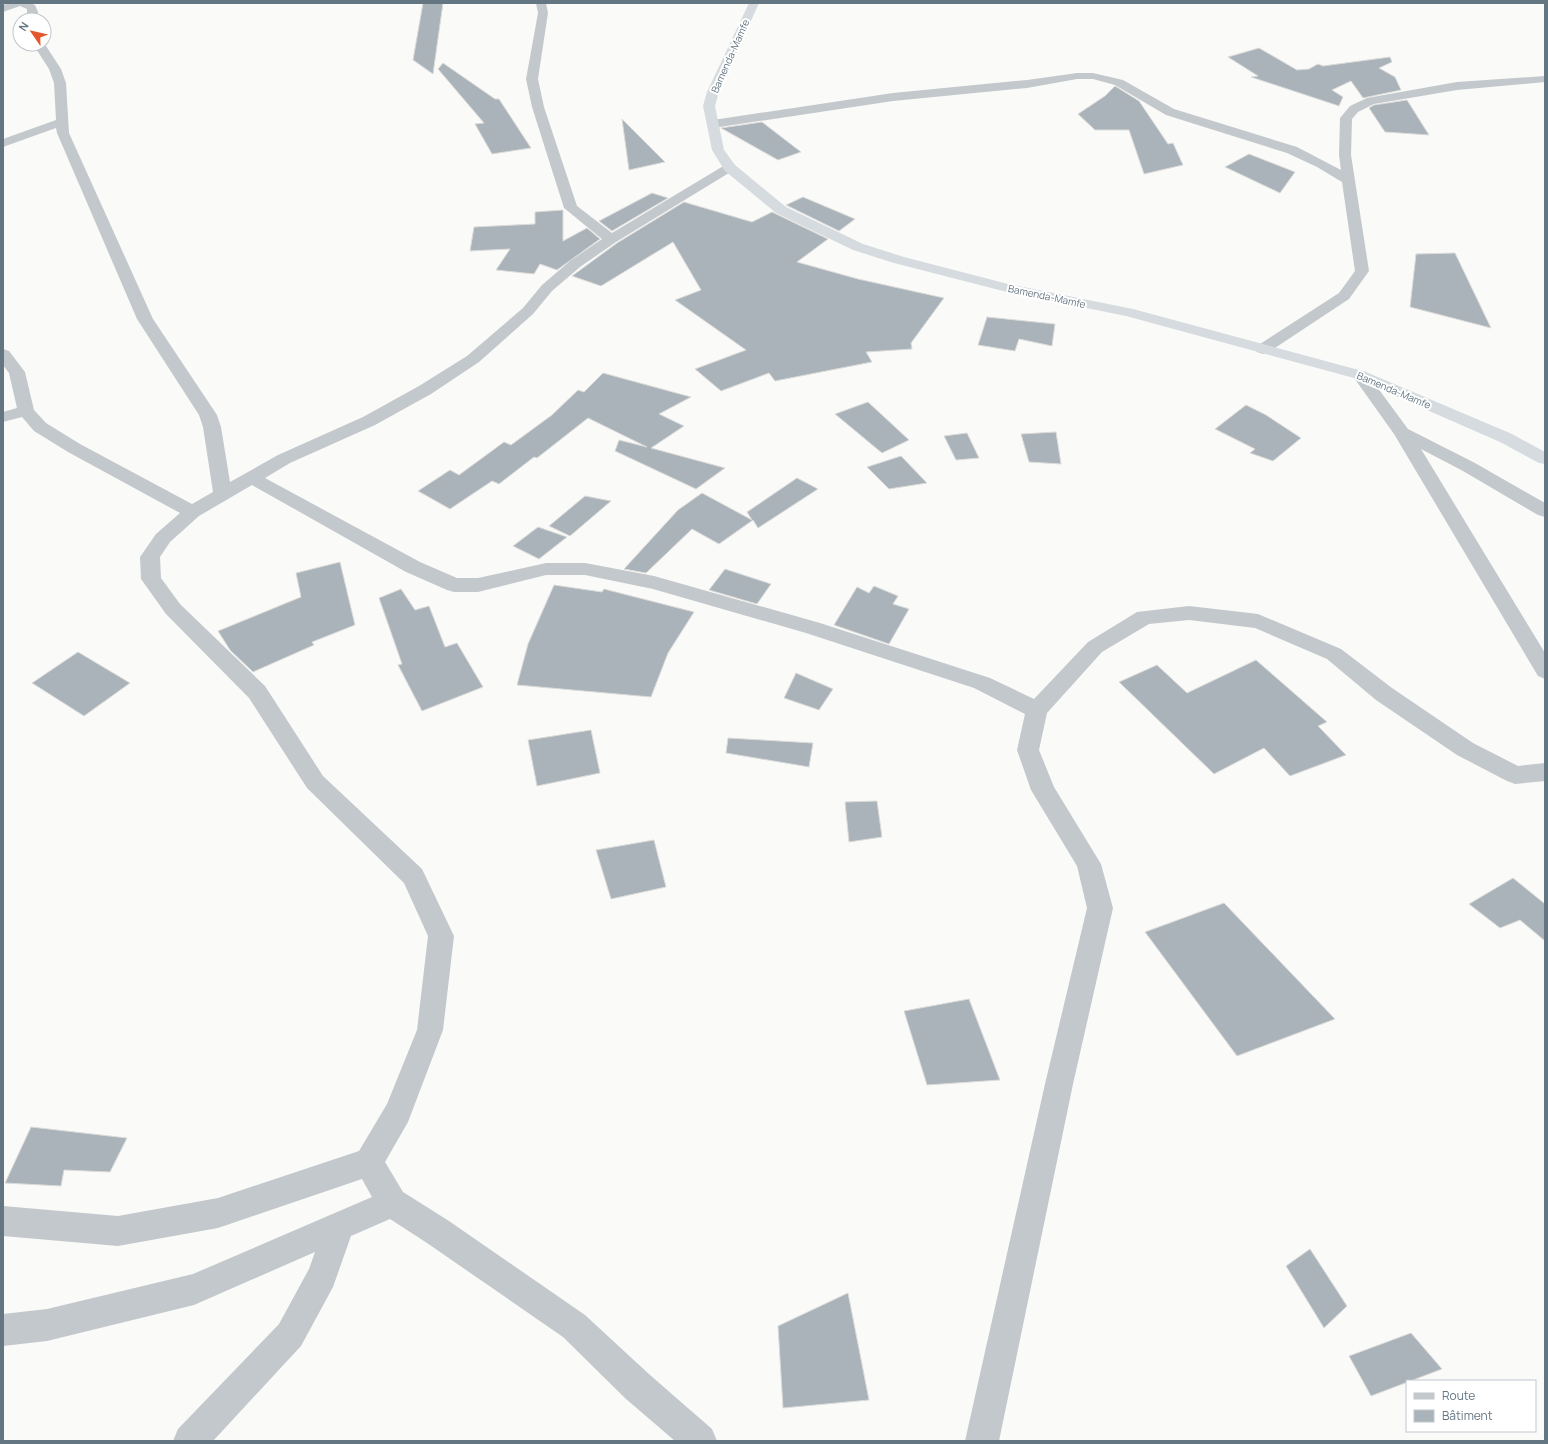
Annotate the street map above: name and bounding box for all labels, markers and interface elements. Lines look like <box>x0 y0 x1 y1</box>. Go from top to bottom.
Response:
north arrow <box>12 12 52 52</box>
street label: Bamenda-Mamfe <box>708 17 753 95</box>
text: N <box>15 19 32 34</box>
street label: Bamenda-Mamfe <box>1007 281 1087 311</box>
street label: Bamenda-Mamfe <box>1355 368 1433 412</box>
legend <box>1406 1380 1536 1432</box>
text: Route <box>1442 1387 1475 1404</box>
text: Bâtiment <box>1442 1407 1493 1424</box>

